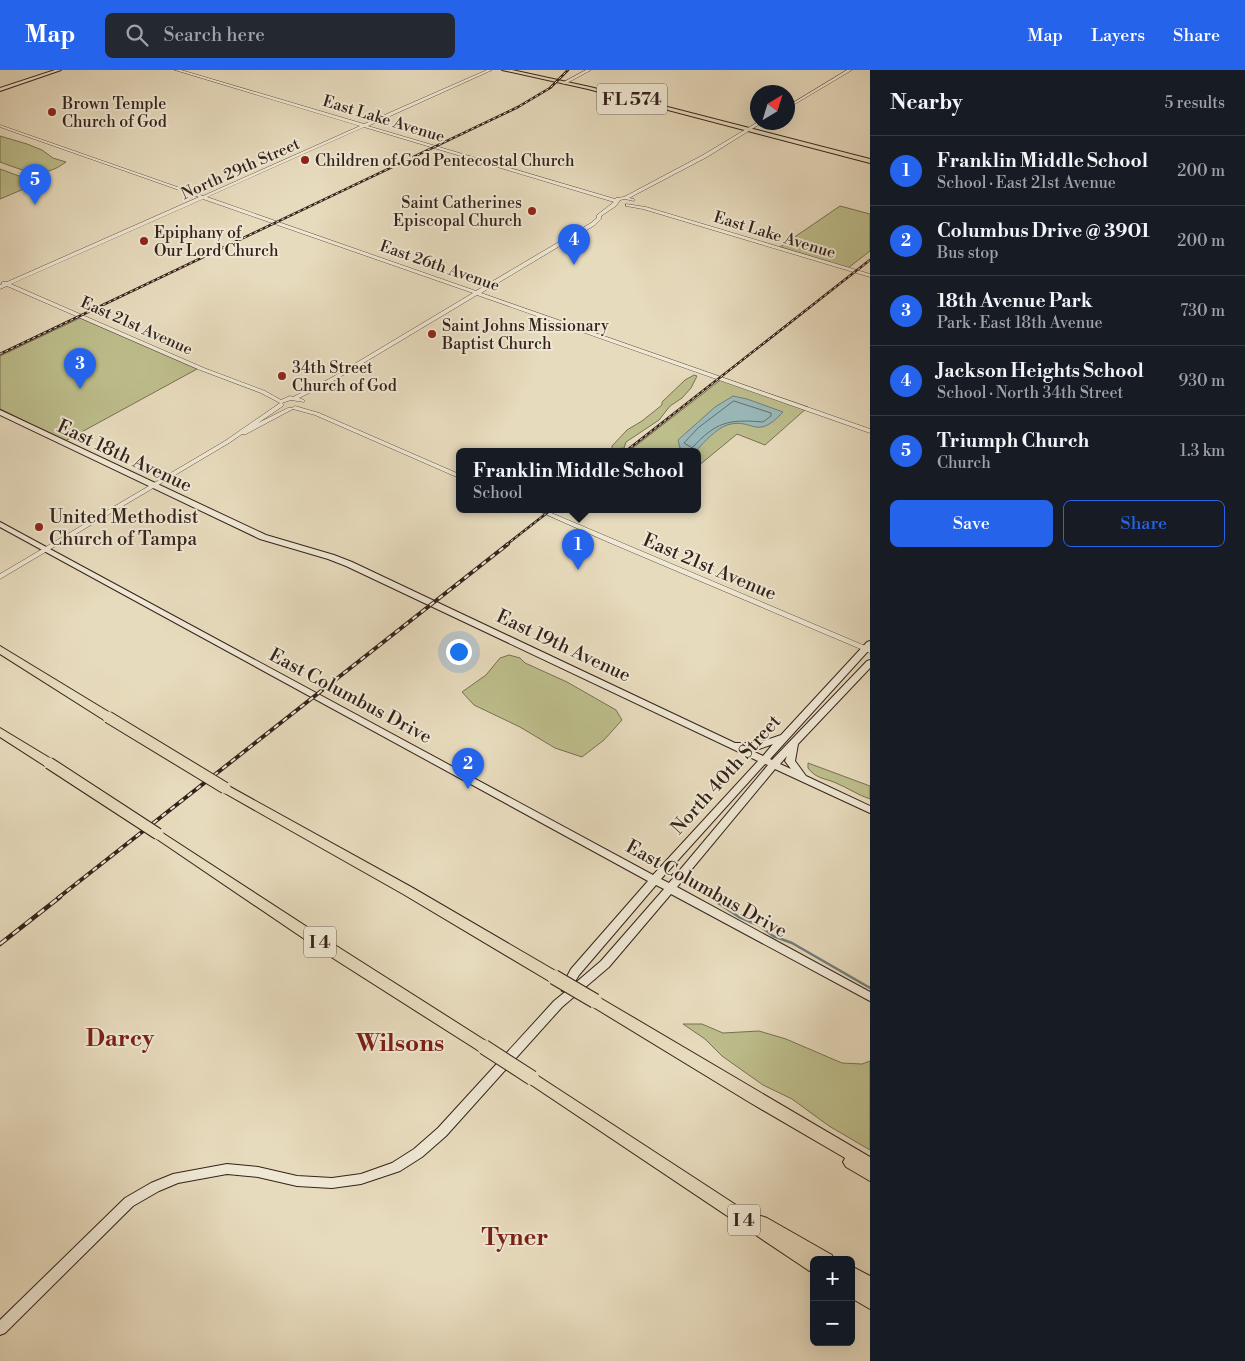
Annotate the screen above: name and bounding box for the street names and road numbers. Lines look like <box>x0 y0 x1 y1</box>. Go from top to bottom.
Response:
road number: FL 574 <box>597 83 667 114</box>
street label: East Lake Avenue <box>320 91 447 147</box>
street label: North 29th Street <box>178 134 303 204</box>
street label: East Lake Avenue <box>711 207 838 263</box>
street label: East 26th Avenue <box>377 236 502 296</box>
street label: East 21st Avenue <box>78 292 196 360</box>
street label: East 18th Avenue <box>53 414 196 498</box>
street label: East 21st Avenue <box>639 528 780 606</box>
street label: East 19th Avenue <box>492 604 635 688</box>
street label: East Columbus Drive <box>265 643 436 749</box>
street label: North 40th Street <box>666 710 786 840</box>
street label: East Columbus Drive <box>622 835 791 943</box>
road number: I 4 <box>304 926 336 958</box>
road number: I 4 <box>728 1204 760 1236</box>

